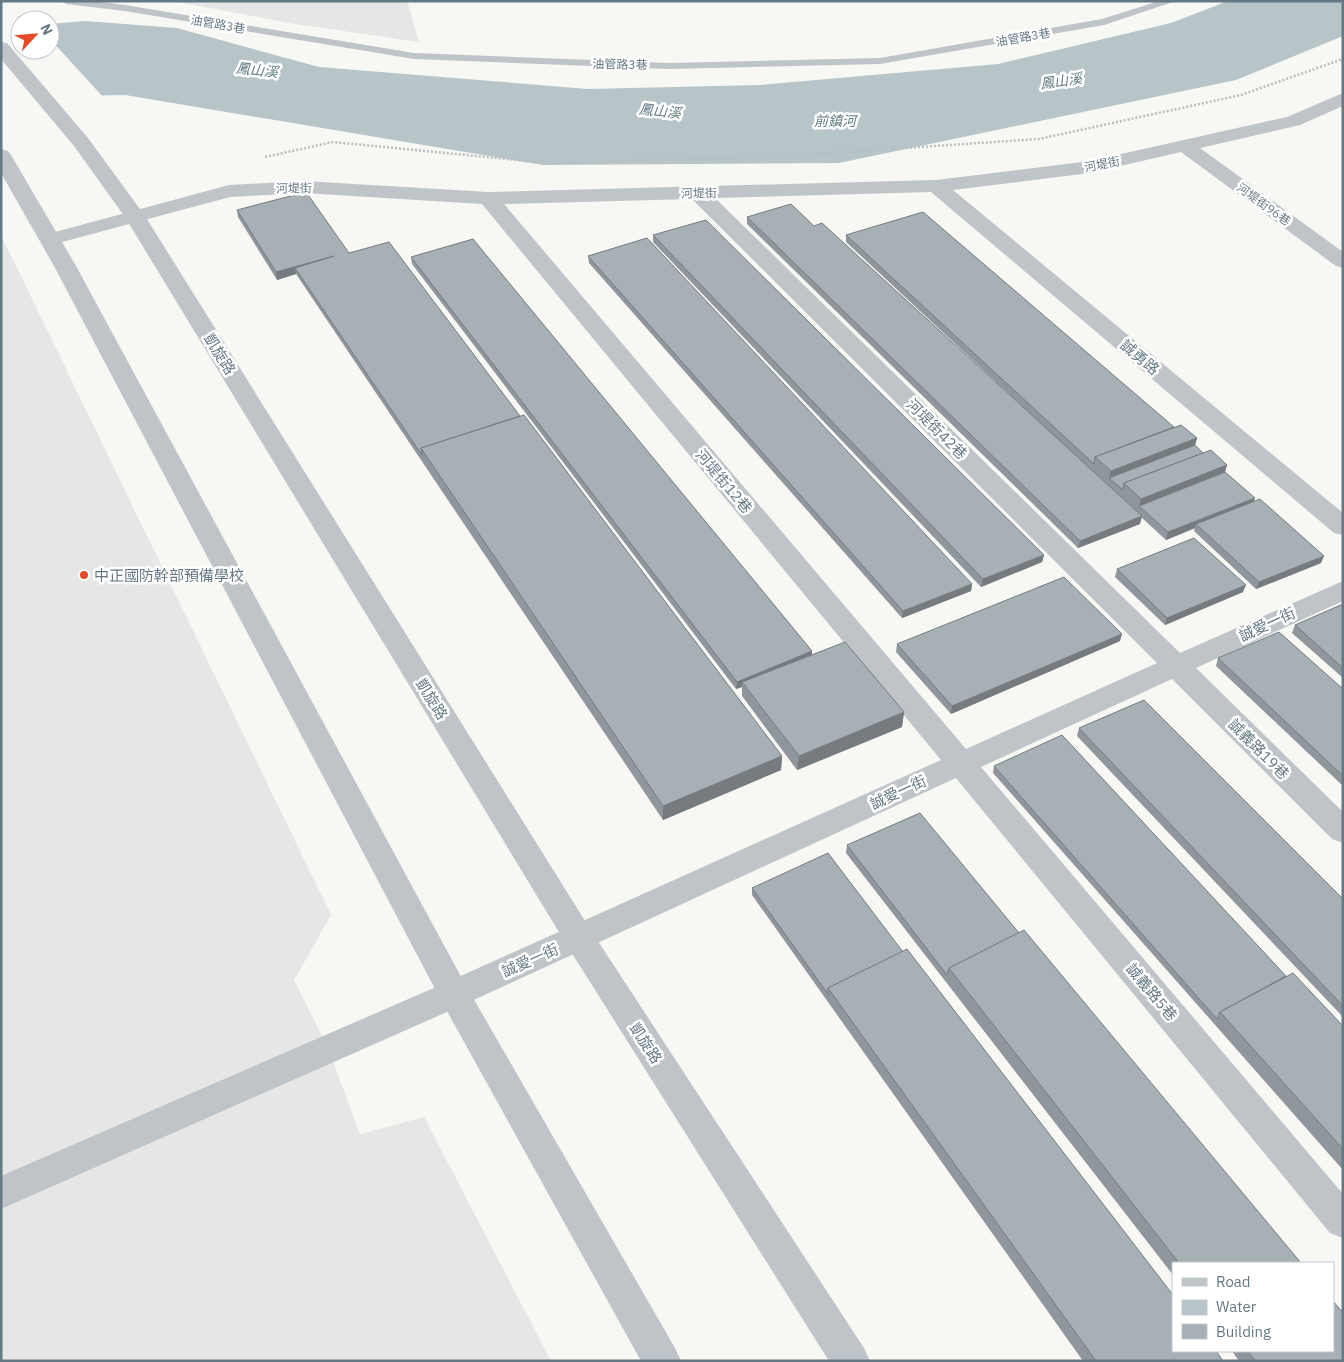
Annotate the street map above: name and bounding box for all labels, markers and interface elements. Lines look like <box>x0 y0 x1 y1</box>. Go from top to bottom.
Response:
north arrow <box>10 10 60 60</box>
street label: 油管路3巷 <box>190 12 246 36</box>
text: N <box>36 21 57 38</box>
street label: 油管路3巷 <box>995 25 1051 49</box>
street label: 油管路3巷 <box>592 56 648 72</box>
water label: 鳳山溪 <box>235 59 281 81</box>
water label: 鳳山溪 <box>1039 69 1085 93</box>
water label: 鳳山溪 <box>638 100 684 122</box>
water label: 前鎮河 <box>814 112 859 130</box>
street label: 河堤街 <box>1083 153 1121 175</box>
street label: 河堤街 <box>276 180 312 196</box>
street label: 河堤街96巷 <box>1234 180 1294 228</box>
street label: 河堤街 <box>681 185 717 201</box>
street label: 凱旋路 <box>200 330 240 378</box>
street label: 誠勇路 <box>1117 335 1163 379</box>
street label: 河堤街42巷 <box>903 395 971 463</box>
street label: 河堤街12巷 <box>692 445 756 517</box>
place label: 中正國防幹部預備學校 <box>94 566 244 585</box>
marker: 中正國防幹部預備學校 <box>78 569 90 581</box>
street label: 誠愛一街 <box>1236 603 1298 645</box>
street label: 凱旋路 <box>412 675 452 723</box>
street label: 誠義路19巷 <box>1225 715 1293 783</box>
street label: 誠愛一街 <box>867 771 929 813</box>
street label: 誠愛一街 <box>499 939 561 981</box>
street label: 誠義路5巷 <box>1123 959 1181 1025</box>
street label: 凱旋路 <box>626 1019 666 1067</box>
legend <box>1172 1262 1334 1352</box>
text: Road <box>1216 1272 1251 1291</box>
text: Water <box>1216 1297 1257 1316</box>
text: Building <box>1216 1322 1271 1341</box>

